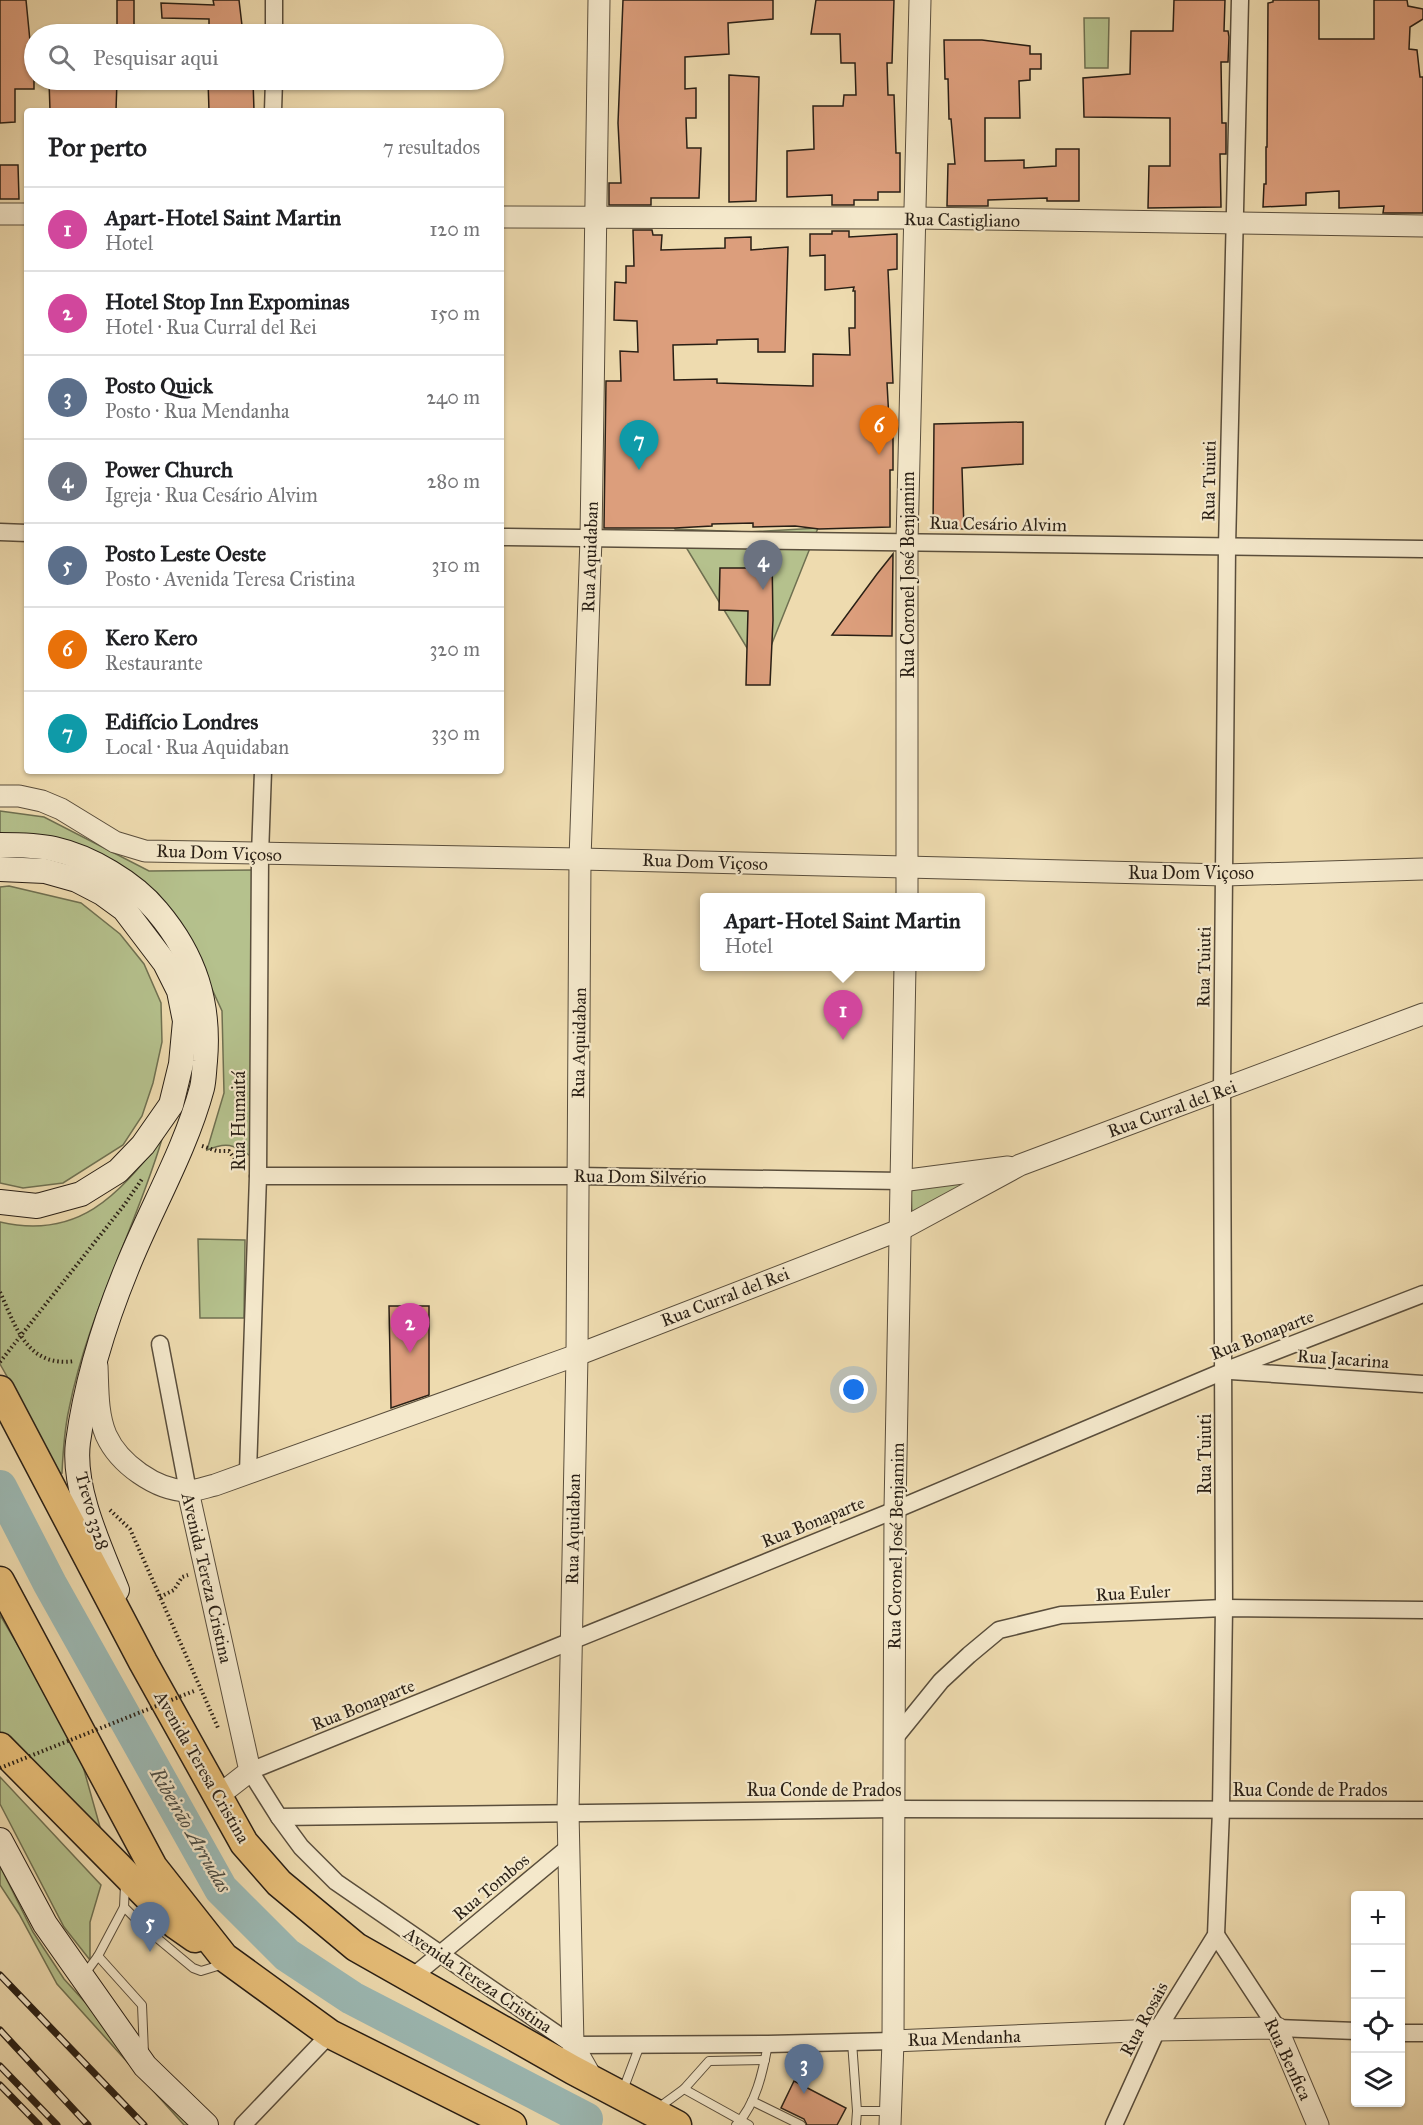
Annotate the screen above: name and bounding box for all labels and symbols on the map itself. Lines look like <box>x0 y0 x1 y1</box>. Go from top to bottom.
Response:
street label: Rua Castigliano <box>904 208 1020 233</box>
pin: 6 <box>860 406 898 455</box>
pin: 7 <box>620 420 658 470</box>
street label: Rua Tuiuti <box>1197 440 1221 522</box>
street label: Rua Coronel José Benjamim <box>897 471 920 679</box>
street label: Rua Aquidaban <box>577 501 604 613</box>
street label: Rua Cesário Alvim <box>929 512 1067 536</box>
pin: 4 <box>744 540 783 590</box>
street label: Rua Dom Viçoso <box>156 840 282 866</box>
street label: Rua Dom Viçoso <box>642 849 768 875</box>
street label: Rua Dom Viçoso <box>1128 862 1254 884</box>
street label: Rua Tuiuti <box>1192 926 1216 1008</box>
street label: Rua Aquidaban <box>567 987 592 1099</box>
pin: 1 <box>824 990 862 1040</box>
street label: Rua Humaitá <box>228 1071 250 1171</box>
street label: Rua Curral del Rei <box>1105 1075 1240 1143</box>
street label: Rua Dom Silvério <box>574 1165 706 1189</box>
street label: Rua Curral del Rei <box>658 1262 792 1332</box>
pin: 2 <box>390 1304 430 1353</box>
street label: Rua Bonaparte <box>1207 1305 1317 1365</box>
street label: Rua Jacarina <box>1296 1345 1390 1374</box>
your location <box>839 1375 868 1404</box>
street label: Rua Tuiuti <box>1194 1413 1216 1494</box>
street label: Rua Coronel José Benjamim <box>883 1442 910 1650</box>
street label: Trevo 3328 <box>70 1469 114 1553</box>
street label: Rua Aquidaban <box>561 1473 586 1585</box>
street label: Avenida Tereza Cristina <box>176 1490 237 1666</box>
street label: Rua Bonaparte <box>758 1491 868 1553</box>
street label: Rua Euler <box>1095 1580 1171 1606</box>
street label: Rua Bonaparte <box>308 1674 418 1736</box>
street label: Avenida Teresa Cristina <box>149 1686 255 1847</box>
water label: Ribeirão Arrudas <box>145 1762 237 1898</box>
street label: Rua Conde de Prados <box>747 1779 901 1801</box>
street label: Rua Conde de Prados <box>1233 1779 1387 1801</box>
street label: Rua Tombos <box>448 1849 534 1925</box>
pin: 5 <box>130 1902 170 1952</box>
street label: Avenida Tereza Cristina <box>399 1922 557 2038</box>
street label: Rua Rosais <box>1115 1978 1173 2060</box>
street label: Rua Benfica <box>1259 2014 1317 2104</box>
street label: Rua Mendanha <box>907 2025 1021 2051</box>
pin: 3 <box>784 2044 824 2094</box>

